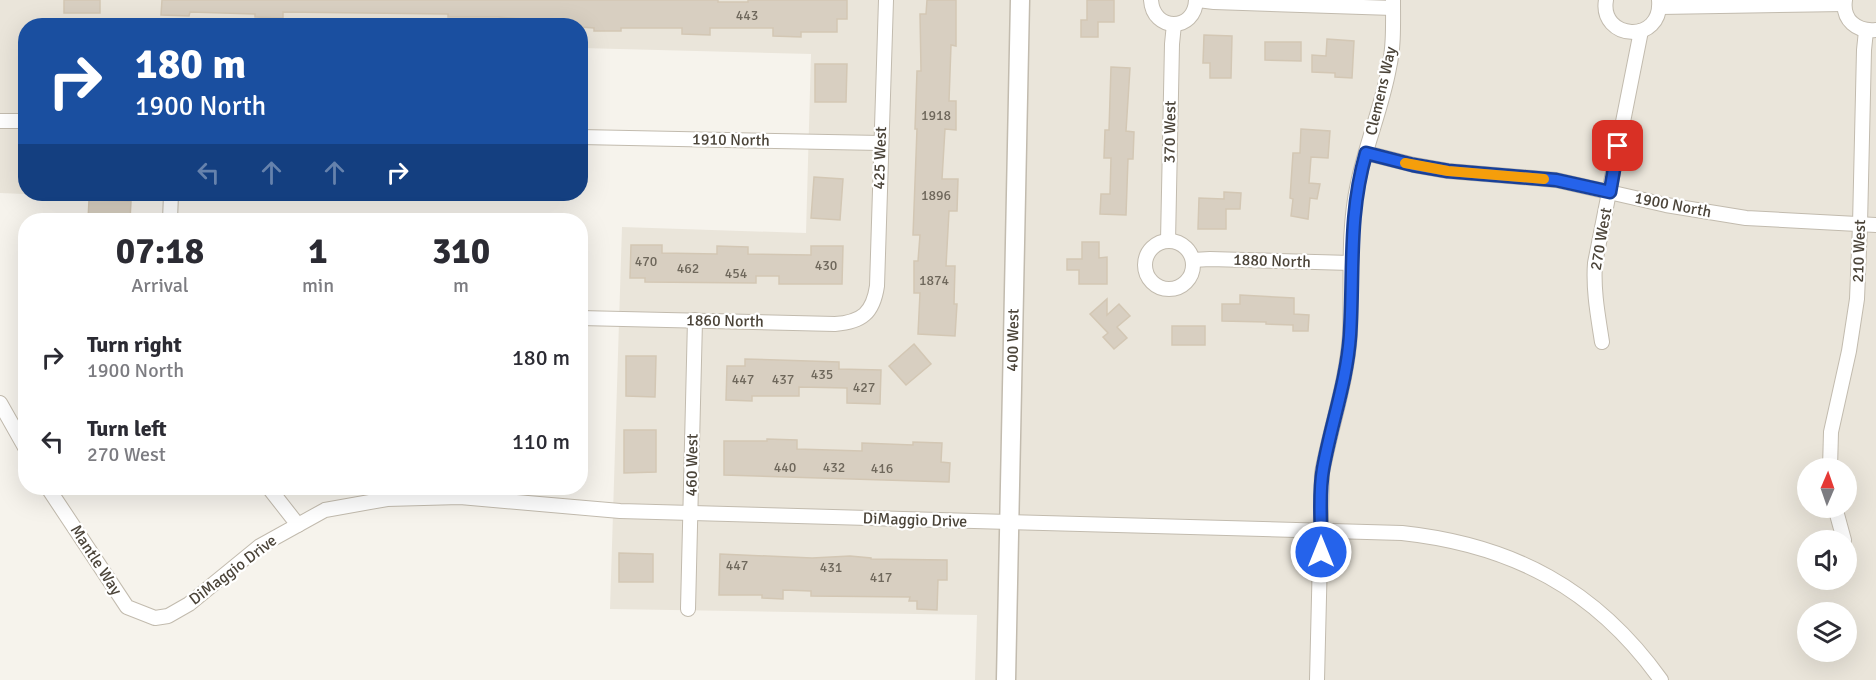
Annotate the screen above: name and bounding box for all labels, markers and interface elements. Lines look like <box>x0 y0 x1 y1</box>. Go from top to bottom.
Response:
house number: 443 <box>736 7 758 24</box>
text: 180 m <box>135 39 246 90</box>
icon: right <box>36 42 114 120</box>
street label: Clemens Way <box>1361 44 1401 137</box>
text: 1900 North <box>135 90 266 123</box>
street label: 370 West <box>1159 100 1181 164</box>
house number: 1918 <box>921 107 951 124</box>
pin <box>1592 120 1643 171</box>
street label: 425 West <box>869 126 891 190</box>
street label: 1910 North <box>692 129 770 151</box>
icon: arrive <box>1601 129 1634 162</box>
icon: left <box>192 156 225 189</box>
icon: ahead <box>255 156 288 189</box>
icon: ahead <box>318 156 351 189</box>
icon: right <box>381 156 414 189</box>
house number: 1896 <box>921 187 951 204</box>
street label: 1900 North <box>1633 188 1713 222</box>
street label: 270 West <box>1586 206 1616 272</box>
street label: 210 West <box>1848 219 1870 283</box>
text: 07:18 <box>116 229 204 274</box>
text: 1 <box>308 229 328 274</box>
text: 310 <box>432 229 490 274</box>
street label: 1880 North <box>1233 250 1311 272</box>
house number: 470 <box>635 253 657 270</box>
house number: 430 <box>815 257 837 274</box>
house number: 462 <box>677 260 699 277</box>
house number: 454 <box>725 265 748 282</box>
house number: 1874 <box>919 272 950 289</box>
text: Arrival <box>131 273 189 298</box>
text: min <box>302 273 334 298</box>
text: m <box>453 273 469 298</box>
street label: 400 West <box>1002 308 1024 372</box>
street label: 1860 North <box>686 310 764 332</box>
text: Turn right <box>87 331 182 358</box>
icon: right <box>36 341 69 374</box>
text: 180 m <box>512 344 570 371</box>
text: 1900 North <box>87 358 184 383</box>
house number: 435 <box>811 366 833 383</box>
house number: 447 <box>732 371 754 388</box>
house number: 437 <box>772 371 794 388</box>
house number: 427 <box>853 379 875 396</box>
text: Turn left <box>87 415 167 442</box>
icon: left <box>36 425 69 458</box>
text: 110 m <box>512 428 570 455</box>
street label: 460 West <box>681 433 703 497</box>
text: 270 West <box>87 442 166 467</box>
north arrow <box>1797 458 1857 518</box>
map controls <box>1797 458 1857 662</box>
house number: 440 <box>774 459 796 476</box>
house number: 432 <box>823 459 845 476</box>
house number: 416 <box>871 460 893 477</box>
street label: DiMaggio Drive <box>862 508 968 532</box>
position arrow <box>1289 520 1353 584</box>
street label: Mantle Way <box>66 521 126 599</box>
button: sound <box>1797 530 1857 590</box>
street label: DiMaggio Drive <box>185 531 281 609</box>
house number: 447 <box>726 557 748 574</box>
house number: 431 <box>820 559 842 576</box>
house number: 417 <box>870 569 892 586</box>
button: layers <box>1797 602 1857 662</box>

